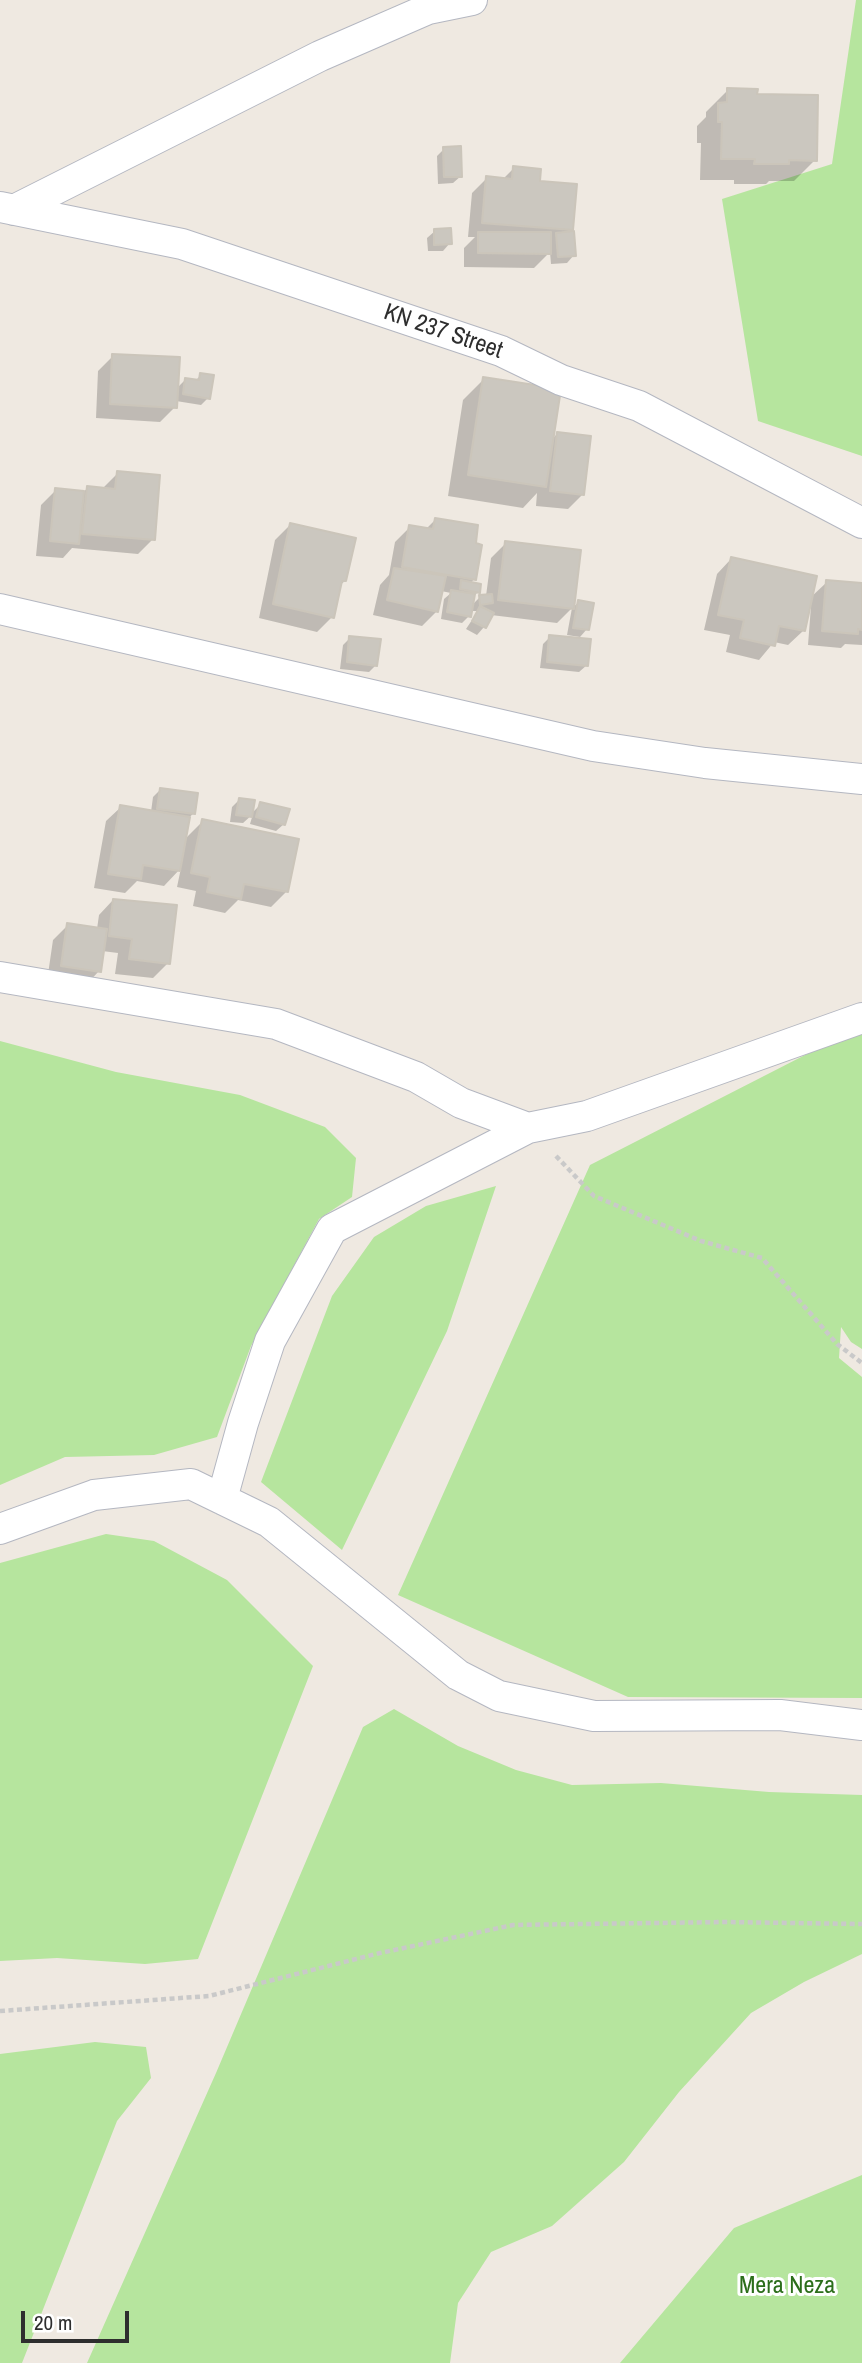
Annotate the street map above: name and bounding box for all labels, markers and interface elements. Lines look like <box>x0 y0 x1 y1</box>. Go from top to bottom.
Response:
street label: KN 237 Street <box>380 298 506 366</box>
park label: Mera Neza <box>739 2273 835 2301</box>
scale bar <box>24 2296 133 2340</box>
text: 20 m <box>34 2308 72 2337</box>

